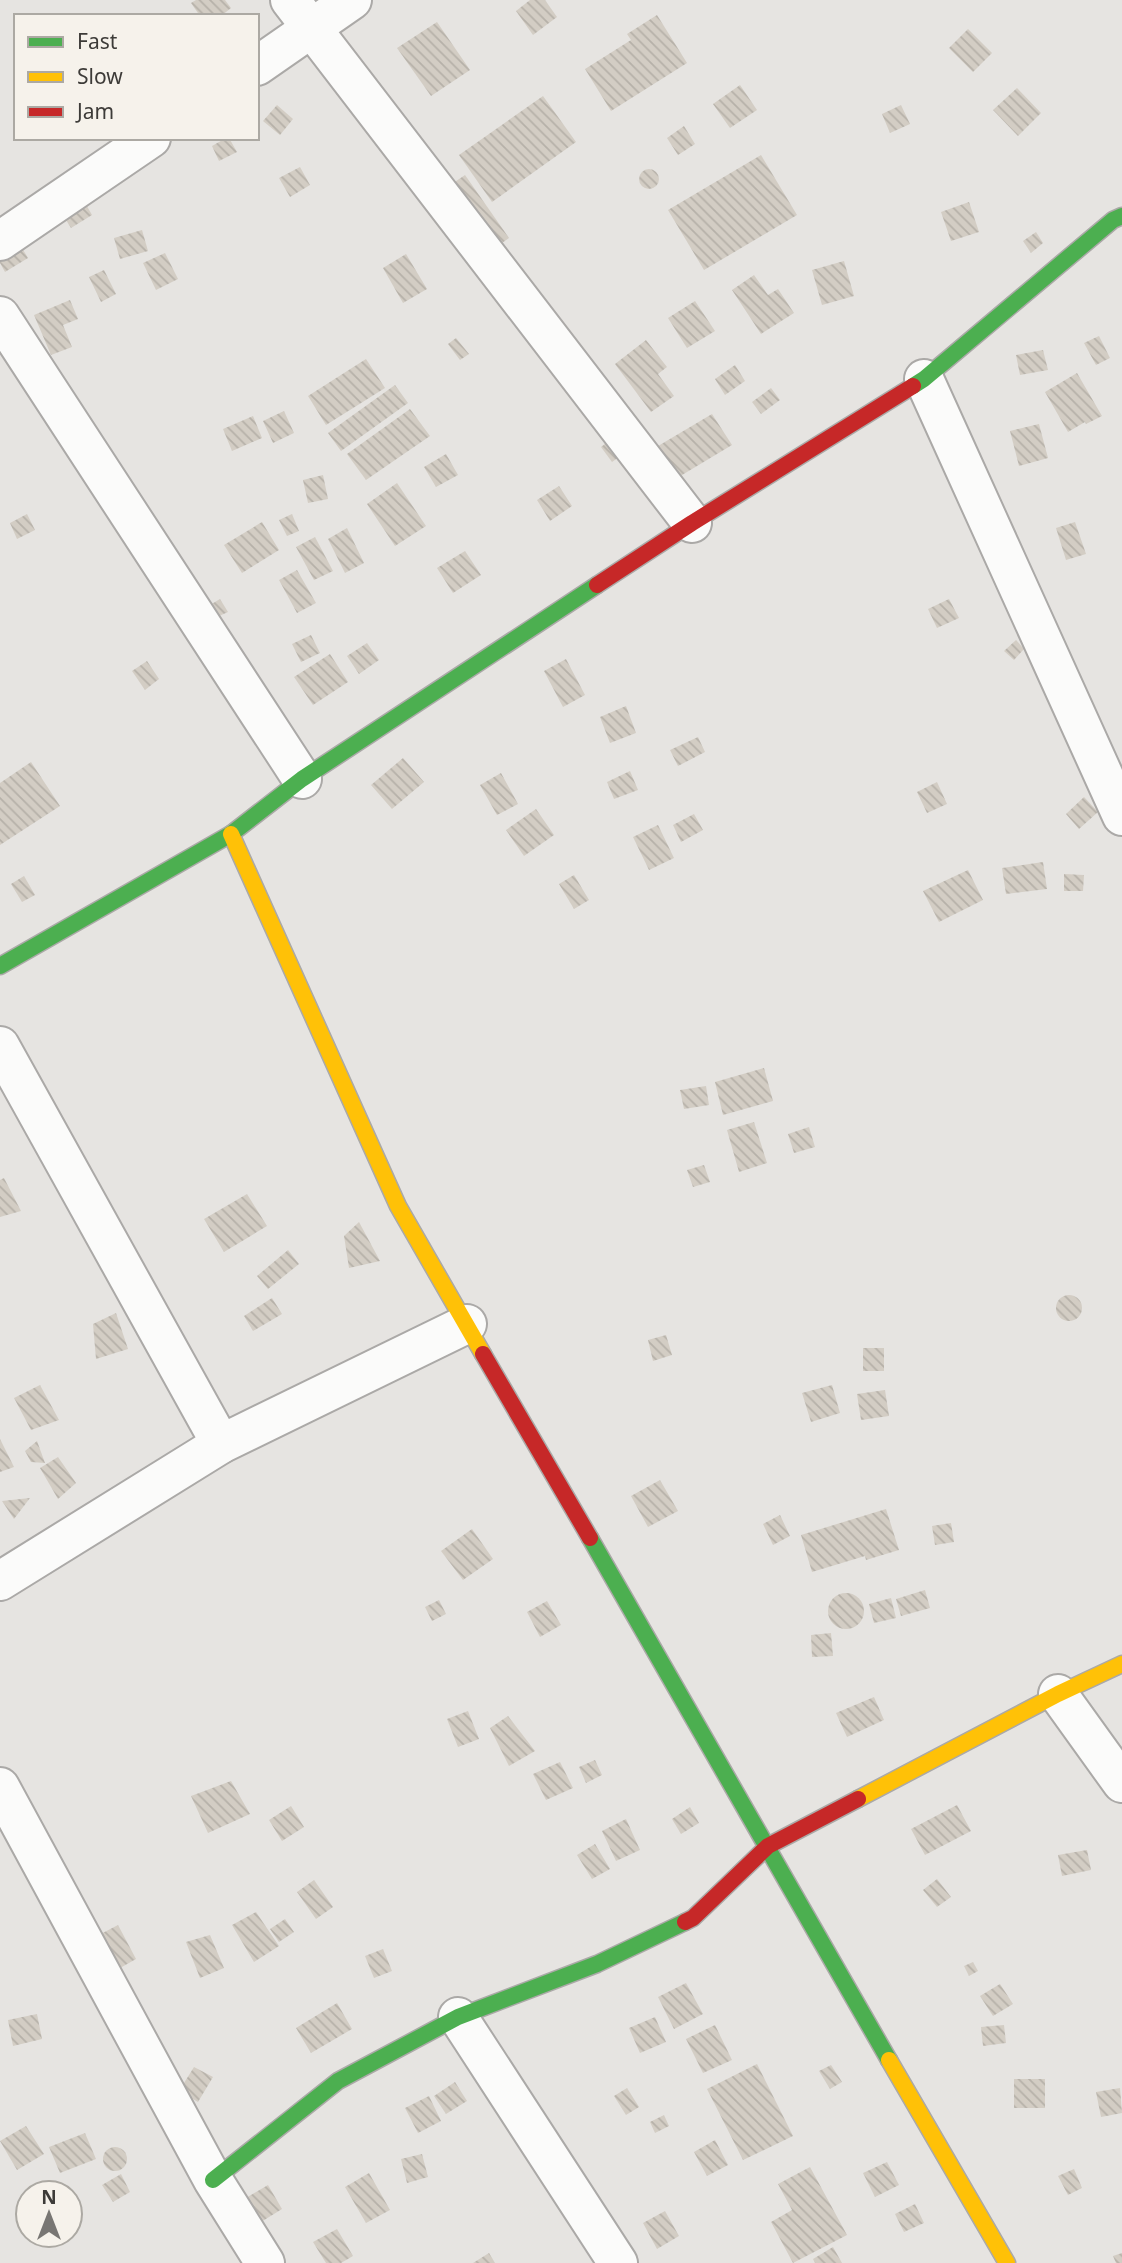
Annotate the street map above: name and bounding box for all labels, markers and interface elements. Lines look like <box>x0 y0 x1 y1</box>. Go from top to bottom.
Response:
legend <box>14 14 259 140</box>
text: Fast <box>77 27 118 55</box>
text: Slow <box>77 62 123 90</box>
text: Jam <box>75 97 114 125</box>
north arrow <box>14 2179 84 2249</box>
text: N <box>41 2184 57 2210</box>

